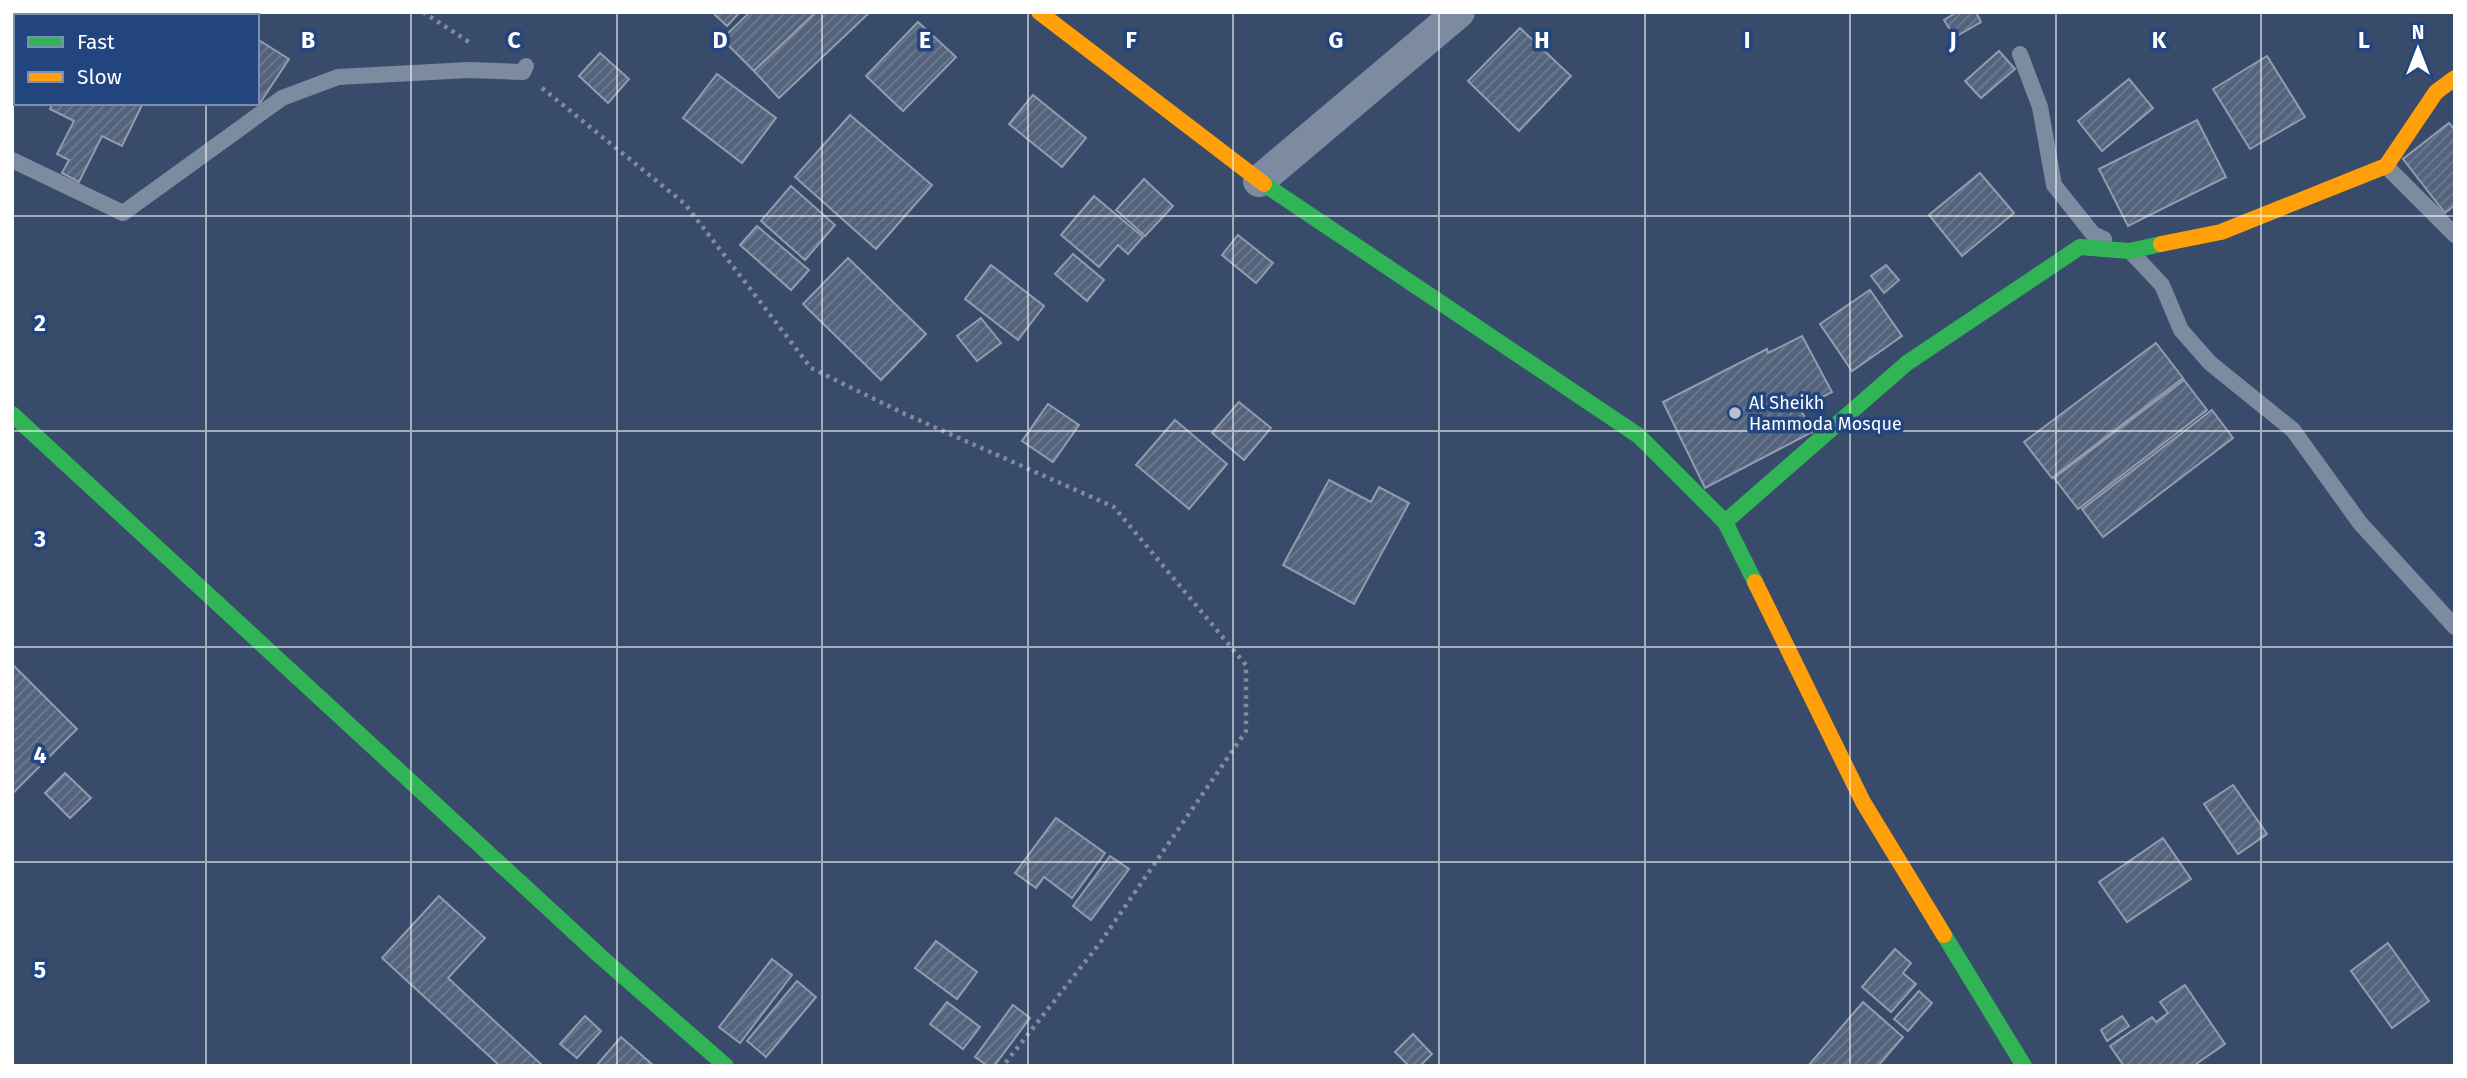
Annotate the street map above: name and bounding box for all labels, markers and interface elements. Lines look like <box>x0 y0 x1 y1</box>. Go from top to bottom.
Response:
legend <box>14 14 259 105</box>
north arrow <box>2383 14 2453 84</box>
text: N <box>2412 21 2424 44</box>
text: B <box>301 26 315 54</box>
text: C <box>507 26 521 54</box>
text: D <box>713 26 728 54</box>
text: E <box>919 26 931 54</box>
text: F <box>1125 26 1137 54</box>
text: G <box>1329 26 1343 54</box>
text: H <box>1534 26 1550 54</box>
text: I <box>1744 26 1750 54</box>
text: J <box>1948 26 1957 54</box>
text: K <box>2152 26 2167 54</box>
text: L <box>2358 26 2370 54</box>
text: Fast <box>77 29 115 55</box>
text: Slow <box>77 64 122 90</box>
text: 2 <box>34 309 46 337</box>
place label: Al Sheikh Hammoda Mosque <box>1749 392 1902 435</box>
marker: Al Sheikh Hammoda Mosque <box>1727 405 1743 421</box>
text: 3 <box>33 525 46 553</box>
text: 4 <box>34 741 47 769</box>
text: 5 <box>34 956 46 984</box>

